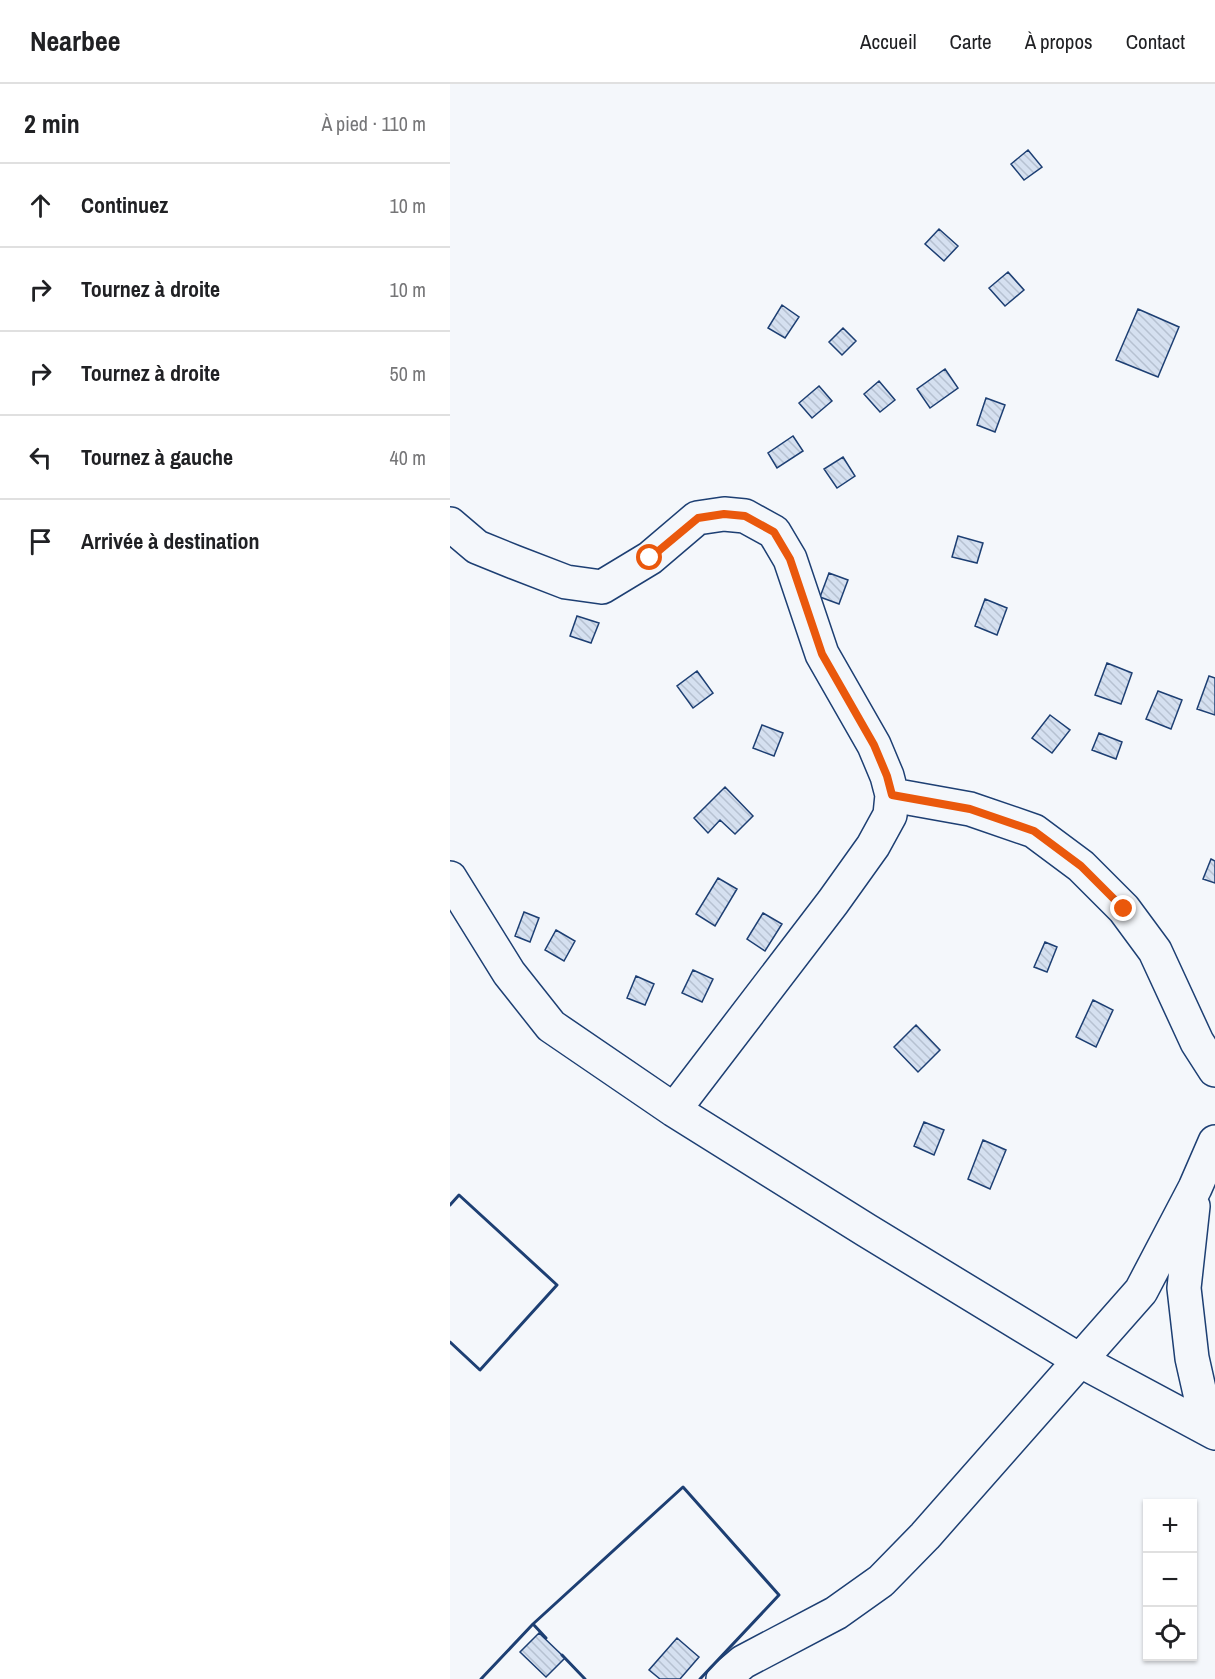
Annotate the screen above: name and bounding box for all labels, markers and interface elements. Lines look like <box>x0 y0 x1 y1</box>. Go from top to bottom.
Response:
text: Nearbee <box>30 22 121 60</box>
text: Accueil <box>860 27 917 56</box>
text: Carte <box>950 27 992 56</box>
text: À propos <box>1025 27 1093 56</box>
text: Contact <box>1126 27 1185 56</box>
text: 2 min <box>24 106 80 141</box>
text: À pied · 110 m <box>321 110 426 137</box>
icon: ahead <box>24 189 57 222</box>
text: Continuez <box>81 190 168 220</box>
text: 10 m <box>390 192 426 219</box>
icon: right <box>24 273 57 306</box>
text: Tournez à droite <box>81 274 220 304</box>
text: 10 m <box>390 276 426 303</box>
icon: right <box>24 357 57 390</box>
text: Tournez à droite <box>81 358 220 388</box>
text: 50 m <box>390 360 426 387</box>
icon: left <box>24 441 57 474</box>
text: Tournez à gauche <box>81 442 233 472</box>
text: 40 m <box>390 444 426 471</box>
icon: arrive <box>24 525 57 558</box>
text: Arrivée à destination <box>81 526 259 556</box>
route start <box>636 544 662 570</box>
route end <box>1110 895 1136 921</box>
map controls <box>1143 1499 1197 1661</box>
button: + <box>1143 1499 1197 1553</box>
button: − <box>1143 1553 1197 1607</box>
button: locate <box>1143 1607 1197 1661</box>

